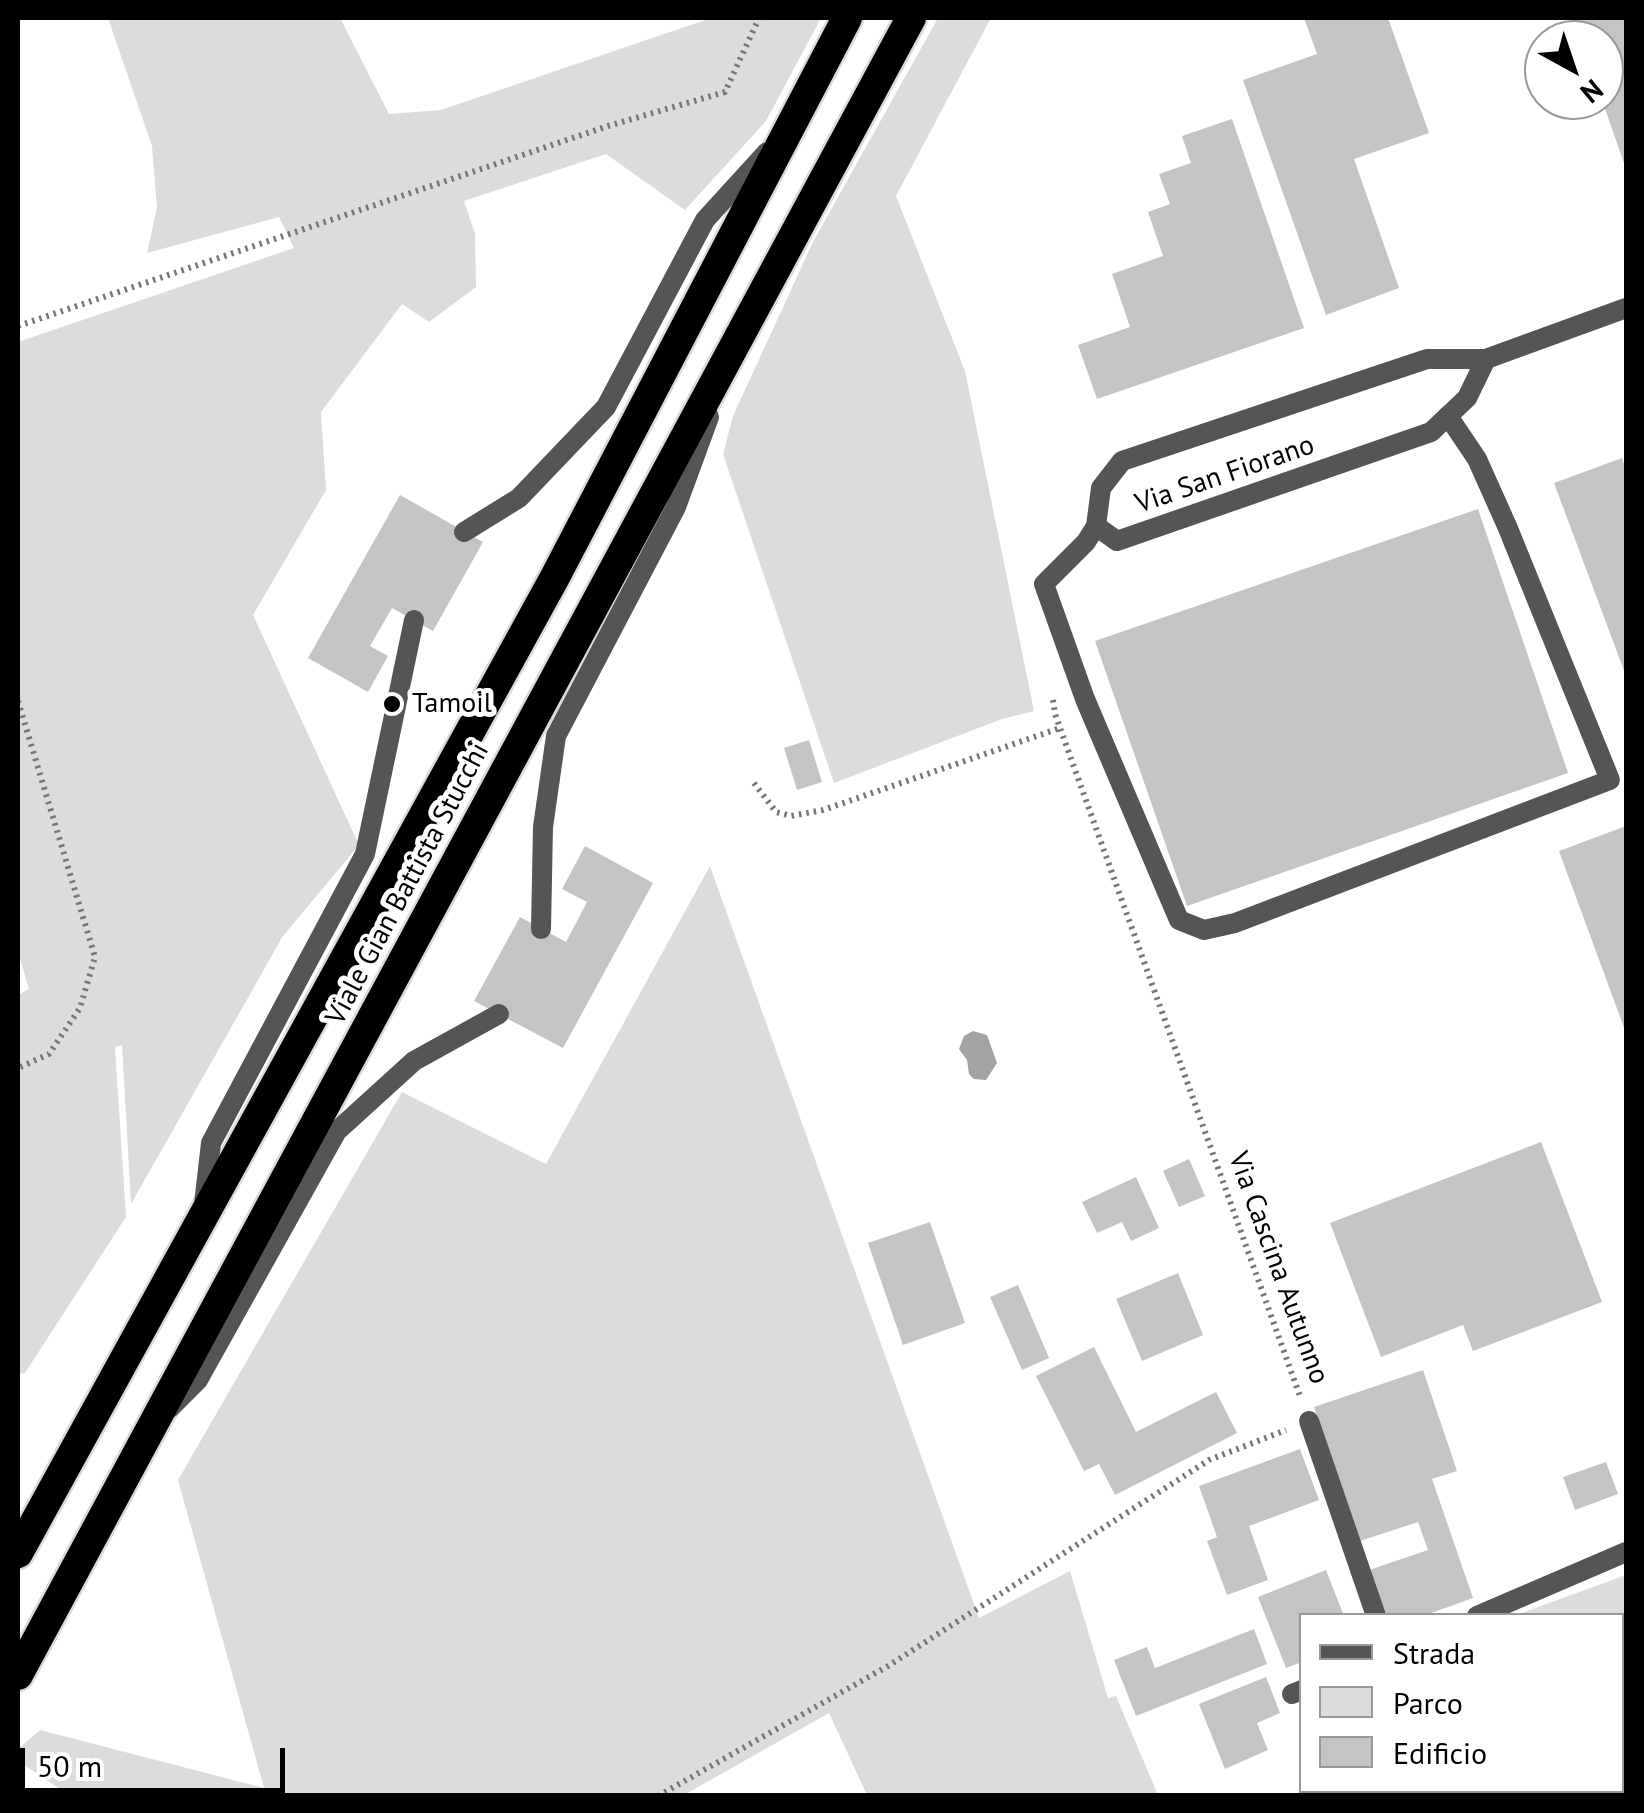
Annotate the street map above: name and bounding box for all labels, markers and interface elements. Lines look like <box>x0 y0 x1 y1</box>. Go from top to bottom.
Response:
north arrow <box>1524 20 1624 120</box>
text: N <box>1573 72 1611 112</box>
street label: Via San Fiorano <box>1131 429 1319 521</box>
place label: Tamoil <box>412 687 492 721</box>
marker: Tamoil <box>381 693 403 715</box>
street label: Viale Gian Battista Stucchi <box>319 737 497 1031</box>
street label: Via Cascina Autunno <box>1220 1147 1336 1389</box>
legend <box>1299 1613 1624 1793</box>
text: Strada <box>1393 1633 1475 1672</box>
text: Parco <box>1393 1683 1463 1722</box>
scale bar <box>25 1728 290 1790</box>
text: Edificio <box>1393 1733 1487 1772</box>
text: 50 m <box>37 1746 102 1785</box>

